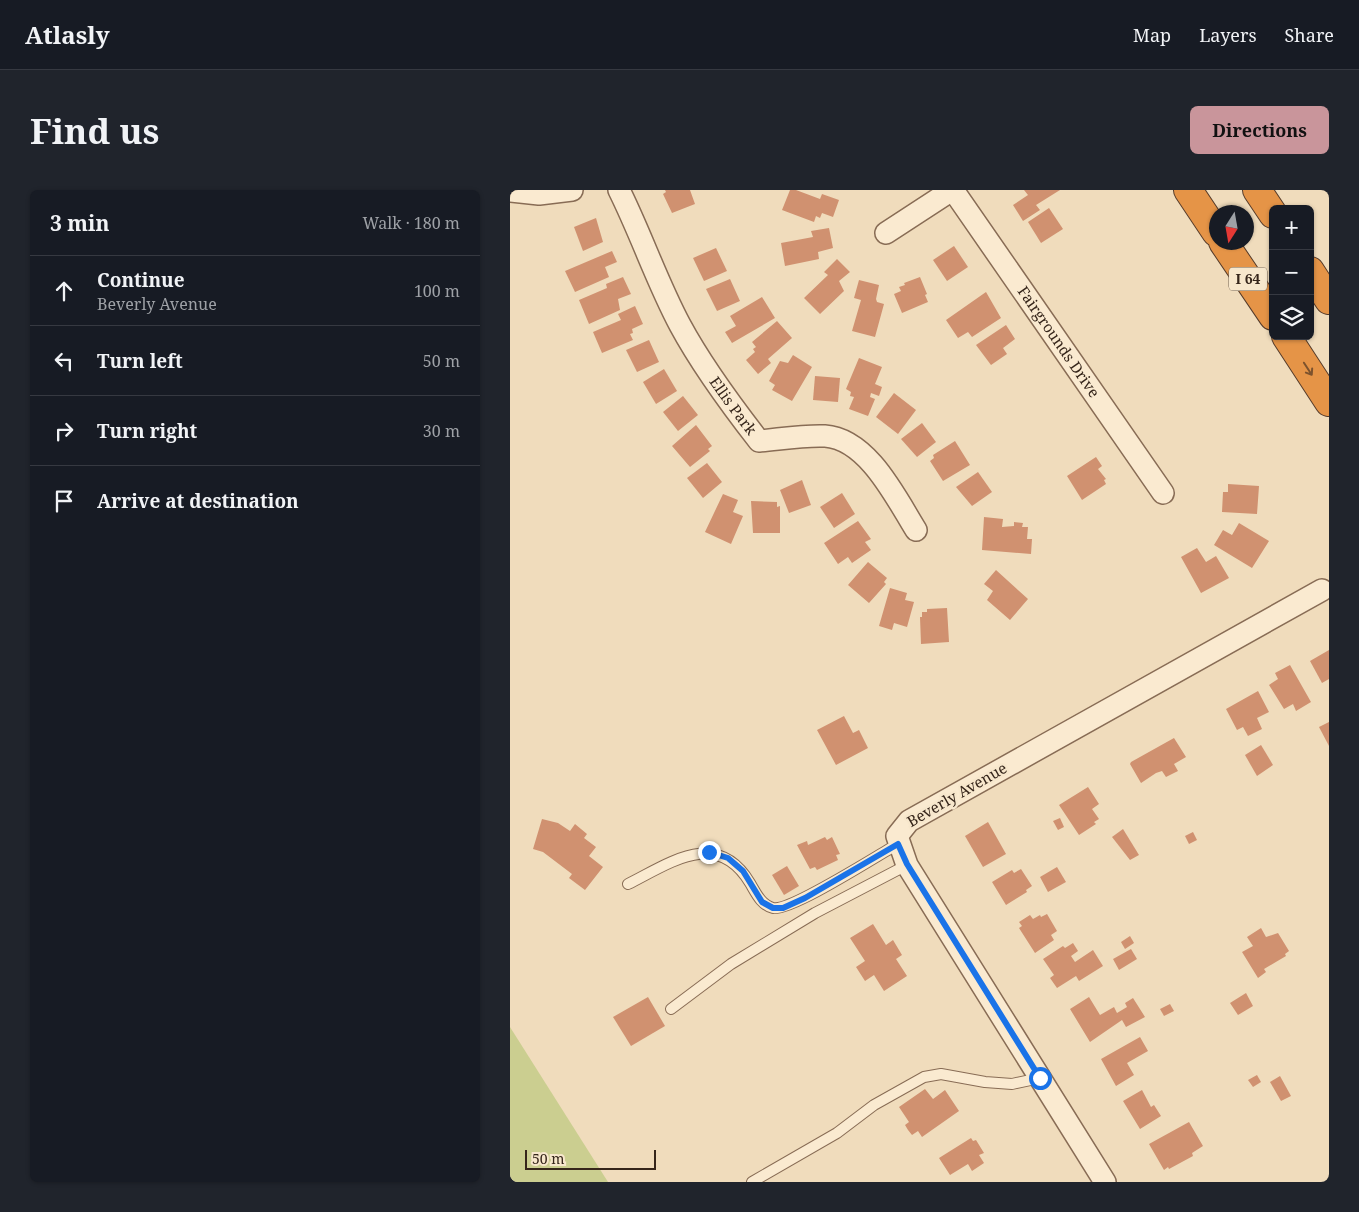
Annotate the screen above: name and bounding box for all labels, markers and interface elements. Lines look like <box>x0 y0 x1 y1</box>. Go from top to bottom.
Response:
text: Atlasly <box>25 18 110 51</box>
text: Map <box>1133 23 1171 47</box>
text: Layers <box>1199 23 1257 47</box>
text: Share <box>1285 23 1334 47</box>
button: Directions <box>1190 106 1329 154</box>
text: Find us <box>30 107 159 154</box>
north arrow <box>1209 205 1254 250</box>
map controls <box>1269 205 1314 340</box>
button: + <box>1269 205 1314 250</box>
text: 3 min <box>50 209 109 237</box>
text: Walk · 180 m <box>363 212 460 234</box>
button: − <box>1269 250 1314 295</box>
text: Continue <box>97 267 185 293</box>
road number: I 64 <box>1229 268 1267 290</box>
icon: ahead <box>50 277 78 305</box>
text: 100 m <box>414 280 460 302</box>
street label: Fairgrounds Drive <box>1014 282 1105 401</box>
text: Beverly Avenue <box>97 293 217 315</box>
button: layers <box>1269 295 1314 340</box>
icon: left <box>50 347 78 375</box>
text: Turn left <box>97 348 183 374</box>
text: 50 m <box>423 350 460 372</box>
one-way arrow <box>1303 362 1313 376</box>
street label: Ellis Park <box>706 372 762 439</box>
icon: right <box>50 417 78 445</box>
text: Turn right <box>97 418 197 444</box>
text: 30 m <box>423 420 460 442</box>
icon: arrive <box>50 487 78 515</box>
text: Arrive at destination <box>97 488 299 514</box>
street label: Beverly Avenue <box>903 757 1010 831</box>
route end <box>698 841 721 864</box>
route start <box>1029 1067 1052 1090</box>
scale bar <box>525 1147 656 1170</box>
text: 50 m <box>532 1149 565 1168</box>

